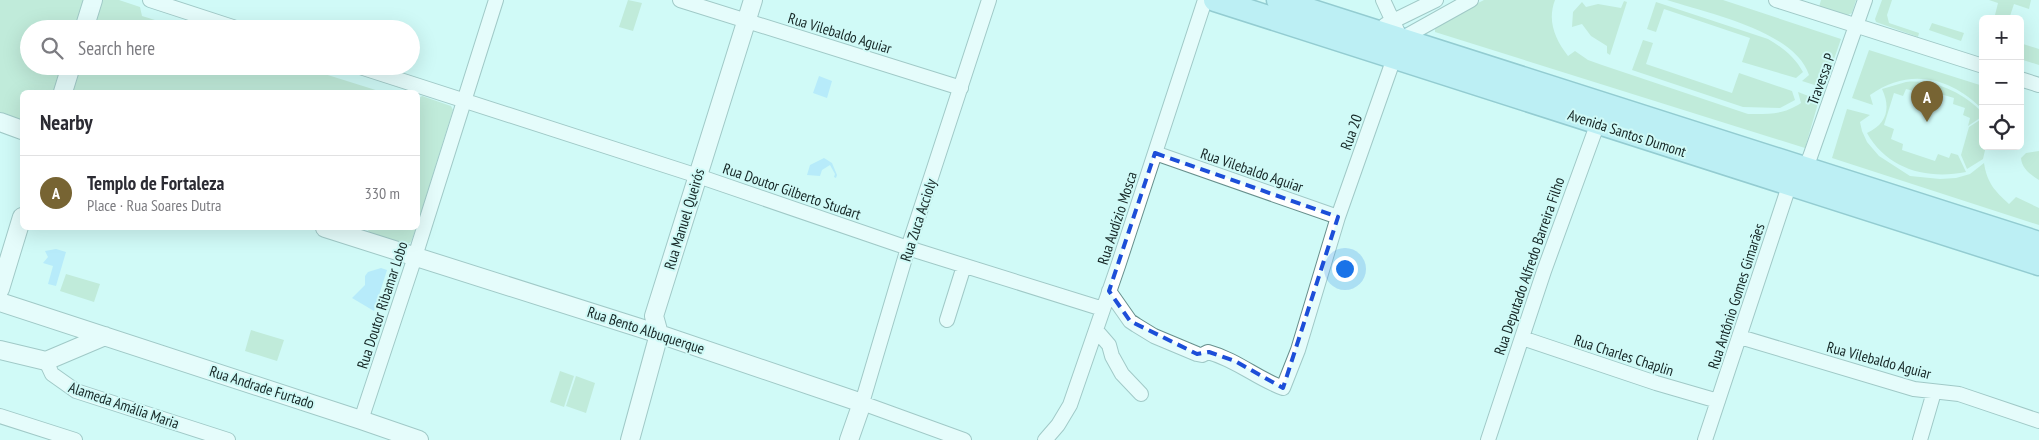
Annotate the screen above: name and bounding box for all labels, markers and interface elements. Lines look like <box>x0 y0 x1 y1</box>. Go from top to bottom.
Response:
street label: Rua Vilebaldo Aguiar <box>786 8 895 58</box>
map controls <box>1979 15 2024 150</box>
button: + <box>1979 15 2024 60</box>
search box <box>20 20 420 75</box>
icon: search <box>38 34 66 62</box>
text: Search here <box>78 36 155 60</box>
street label: Travessa P <box>1803 50 1839 107</box>
button: − <box>1979 60 2024 105</box>
pin: A <box>1911 81 1943 122</box>
street label: Avenida Santos Dumont <box>1565 105 1689 161</box>
button: locate <box>1979 105 2024 150</box>
text: Nearby <box>40 109 93 136</box>
street label: Rua 20 <box>1336 111 1366 152</box>
street label: Rua Vilebaldo Aguiar <box>1198 144 1307 197</box>
street label: Rua Doutor Gilberto Studart <box>721 158 863 224</box>
street label: Rua Manuel Queirós <box>660 166 708 272</box>
street label: Rua Audízio Mosca <box>1093 169 1141 267</box>
text: Templo de Fortaleza <box>87 171 224 195</box>
street label: Rua Deputado Alfredo Barreira Filho <box>1490 175 1568 357</box>
street label: Rua Zuca Accioly <box>896 176 940 264</box>
text: A <box>52 183 60 203</box>
text: 330 m <box>365 183 400 203</box>
text: Place · Rua Soares Dutra <box>87 195 221 215</box>
street label: Rua Antônio Gomes Gimarães <box>1703 221 1769 371</box>
street label: Rua Doutor Ribamar Lobo <box>352 239 412 371</box>
your location <box>1332 256 1358 282</box>
street label: Rua Bento Albuquerque <box>585 302 707 358</box>
street label: Rua Charles Chaplin <box>1572 330 1676 380</box>
street label: Rua Vilebaldo Aguiar <box>1825 337 1934 383</box>
street label: Rua Andrade Furtado <box>207 361 317 413</box>
street label: Alameda Amália Maria <box>66 377 182 433</box>

